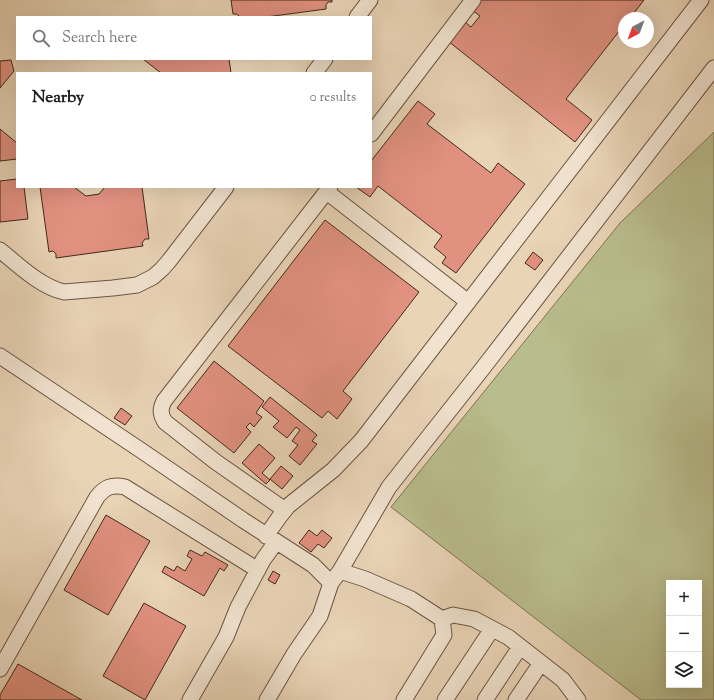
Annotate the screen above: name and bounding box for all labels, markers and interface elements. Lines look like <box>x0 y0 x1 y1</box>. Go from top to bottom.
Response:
north arrow <box>618 12 654 48</box>
search box <box>16 16 372 60</box>
icon: search <box>30 27 52 49</box>
text: Search here <box>62 28 137 49</box>
text: Nearby <box>32 86 84 110</box>
text: 0 results <box>310 89 356 107</box>
map controls <box>666 580 702 688</box>
button: + <box>666 580 702 616</box>
button: − <box>666 616 702 652</box>
button: layers <box>666 652 702 688</box>

